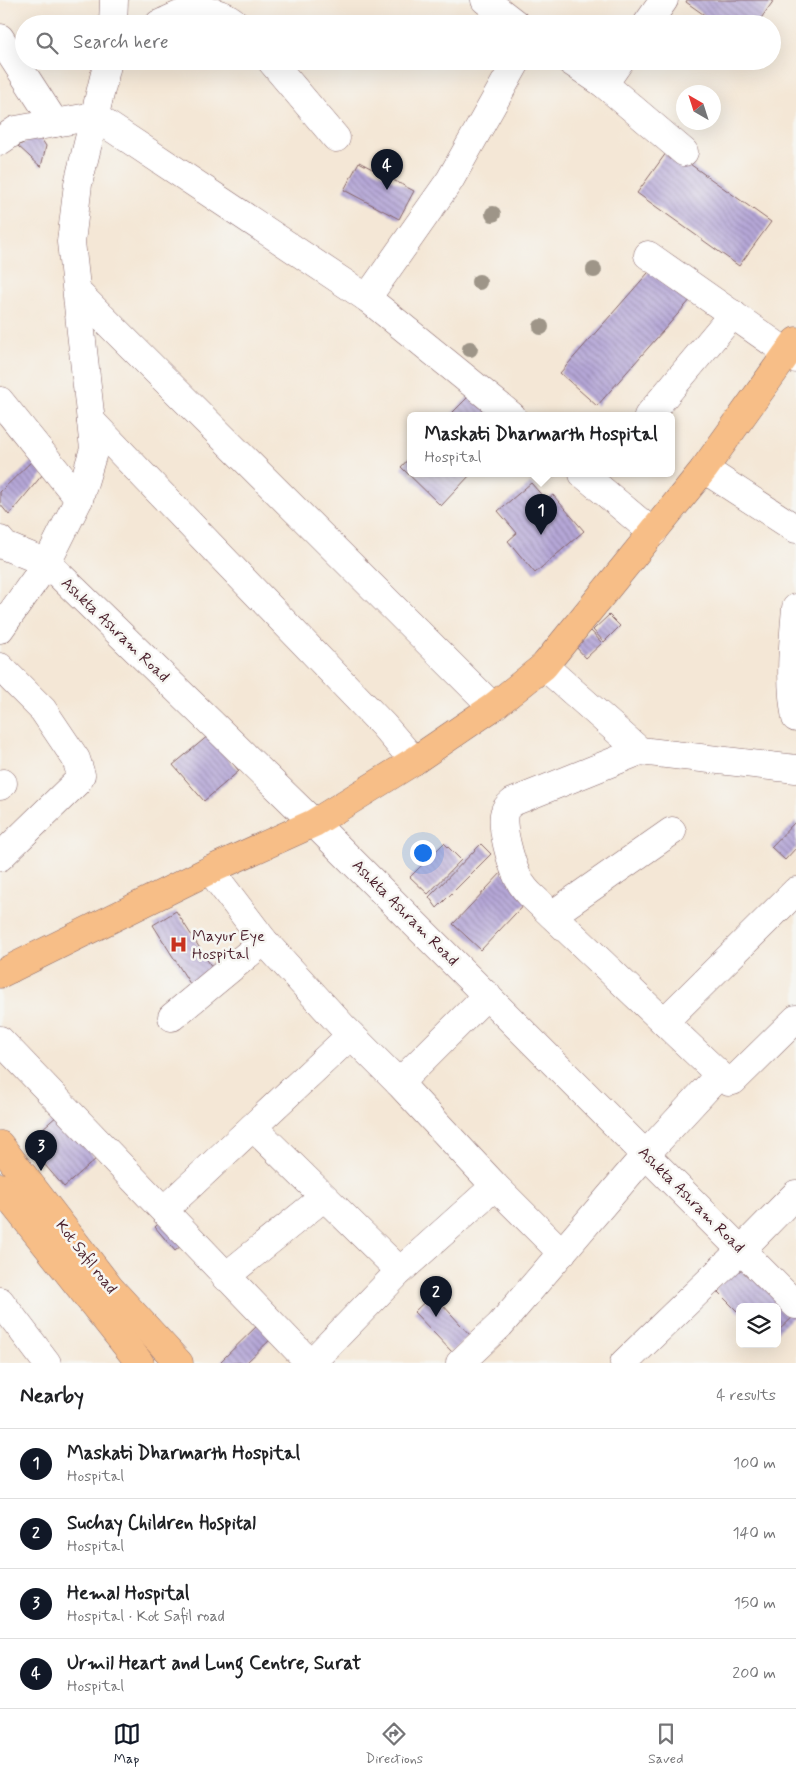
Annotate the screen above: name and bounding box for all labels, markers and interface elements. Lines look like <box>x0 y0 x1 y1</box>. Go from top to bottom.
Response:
search box <box>15 15 781 70</box>
icon: search <box>33 29 61 57</box>
text: Search here <box>73 30 169 55</box>
north arrow <box>676 85 721 130</box>
pin: 4 <box>371 149 403 190</box>
popup <box>407 412 675 477</box>
text: Maskati Dharmarth Hospital <box>424 422 658 447</box>
text: Hospital <box>424 447 482 468</box>
pin: 1 <box>525 494 557 535</box>
street label: Ashkta Ashram Road <box>56 573 174 687</box>
your location <box>410 840 436 866</box>
street label: Ashkta Ashram Road <box>347 855 463 971</box>
place label: Mayur Eye Hospital <box>192 926 265 965</box>
hospital icon: Mayur Eye Hospital <box>168 935 188 955</box>
pin: 3 <box>25 1130 57 1171</box>
street label: Ashkta Ashram Road <box>633 1142 749 1258</box>
street label: Kot Safil road <box>50 1216 122 1298</box>
pin: 2 <box>420 1276 452 1317</box>
map controls <box>736 1303 781 1348</box>
button: layers <box>736 1303 781 1348</box>
text: Nearby <box>20 1382 84 1410</box>
text: 4 results <box>716 1385 776 1406</box>
text: Maskati Dharmarth Hospital <box>67 1441 300 1466</box>
text: 1 <box>32 1453 40 1474</box>
text: 100 m <box>733 1453 776 1474</box>
text: Hospital <box>67 1466 124 1487</box>
text: Suchay Children Hospital <box>67 1511 256 1536</box>
text: 2 <box>32 1523 40 1544</box>
text: 140 m <box>732 1523 776 1544</box>
text: Hospital <box>67 1536 124 1557</box>
text: Hemal Hospital <box>67 1581 189 1606</box>
text: 3 <box>32 1593 40 1614</box>
text: 150 m <box>734 1593 776 1614</box>
text: Hospital · Kot Safil road <box>67 1606 225 1627</box>
text: Urmil Heart and Lung Centre, Surat <box>67 1651 361 1676</box>
text: 4 <box>31 1663 41 1684</box>
text: 200 m <box>732 1663 776 1684</box>
text: Hospital <box>67 1676 124 1697</box>
tab: Map <box>113 1720 141 1768</box>
tab: Directions <box>366 1720 423 1768</box>
tab: Saved <box>648 1720 683 1768</box>

